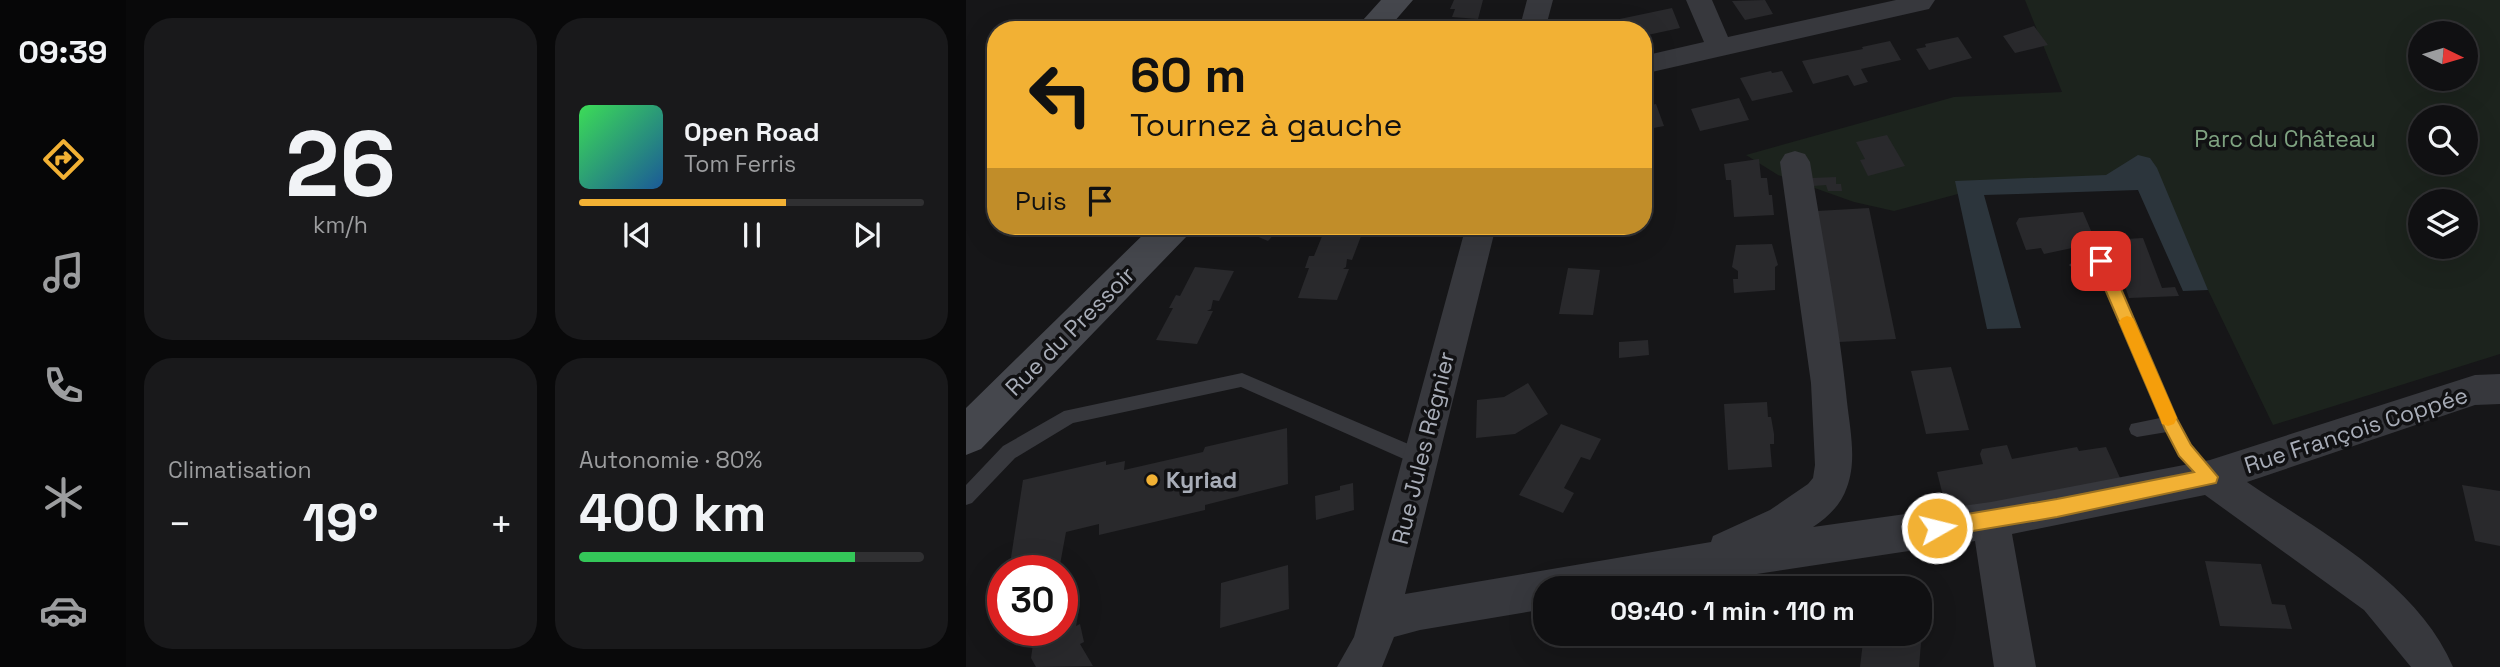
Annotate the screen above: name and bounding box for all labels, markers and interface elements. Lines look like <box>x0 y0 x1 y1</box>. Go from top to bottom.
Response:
north arrow <box>2408 21 2478 91</box>
map controls <box>2408 21 2478 259</box>
text: 09:39 <box>18 32 108 72</box>
text: 60 m <box>1130 44 1246 106</box>
icon: left <box>1015 49 1106 140</box>
text: Tournez à gauche <box>1130 105 1402 145</box>
button: search <box>2408 105 2478 175</box>
text: 26 <box>285 106 396 223</box>
text: Open Road <box>684 115 820 149</box>
park label: Parc du Château <box>2194 124 2376 154</box>
icon: directions <box>39 135 88 184</box>
text: Tom Ferris <box>684 149 796 179</box>
icon: arrive <box>1081 182 1119 220</box>
text: Puis <box>1015 184 1067 218</box>
button: layers <box>2408 189 2478 259</box>
text: km/h <box>313 210 368 240</box>
icon: previous <box>618 216 656 254</box>
icon: pause <box>733 216 771 254</box>
icon: next <box>848 216 886 254</box>
pin <box>2071 231 2131 291</box>
icon: arrive <box>2082 242 2120 280</box>
icon: music <box>39 248 88 297</box>
street label: Rue du Pressoir <box>999 260 1141 402</box>
street label: Rue Jules Régnier <box>1385 349 1461 547</box>
icon: phone <box>39 361 88 410</box>
street label: Rue François Coppée <box>2240 380 2472 480</box>
text: Autonomie · 80% <box>579 445 762 475</box>
text: Climatisation <box>168 455 312 485</box>
place label: Kyriad <box>1166 465 1237 495</box>
marker: Kyriad <box>1144 472 1160 488</box>
icon: climate <box>39 473 88 522</box>
text: 400 km <box>579 480 766 546</box>
text: 19° <box>302 490 379 556</box>
position arrow <box>1900 491 1974 565</box>
text: − <box>168 500 192 548</box>
text: + <box>489 500 513 548</box>
speed limit sign: 30 <box>987 555 1078 646</box>
icon: car <box>39 586 88 635</box>
text: 09:40 · 1 min · 110 m <box>1610 594 1855 628</box>

